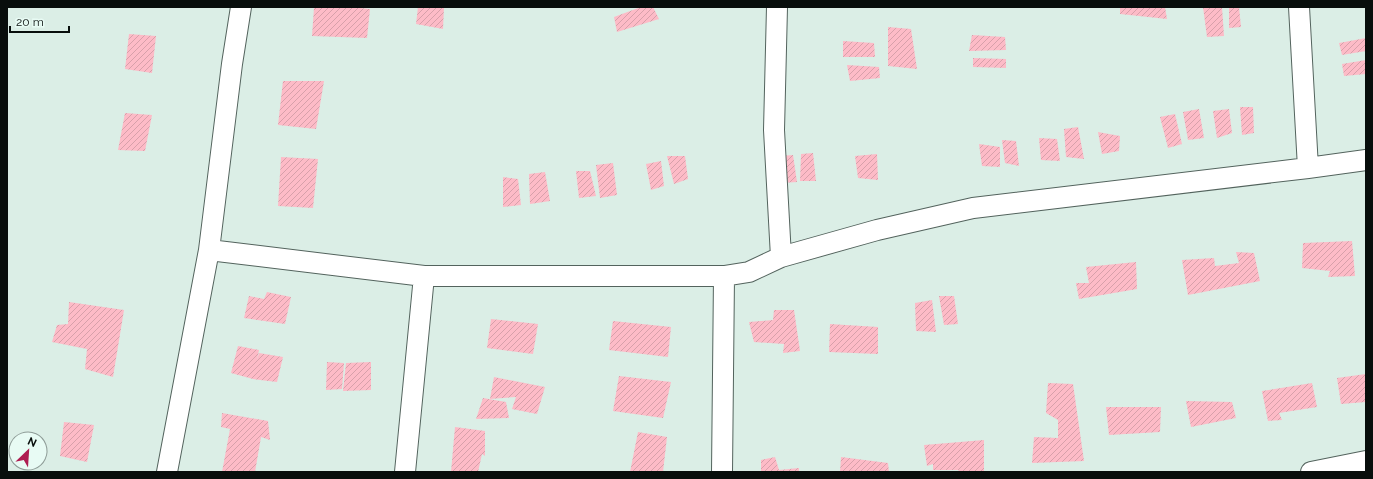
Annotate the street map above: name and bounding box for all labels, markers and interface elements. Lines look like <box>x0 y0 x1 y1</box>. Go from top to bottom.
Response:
scale bar <box>10 8 69 34</box>
text: 20 m <box>16 15 44 29</box>
north arrow <box>8 431 48 471</box>
text: N <box>25 435 39 450</box>

